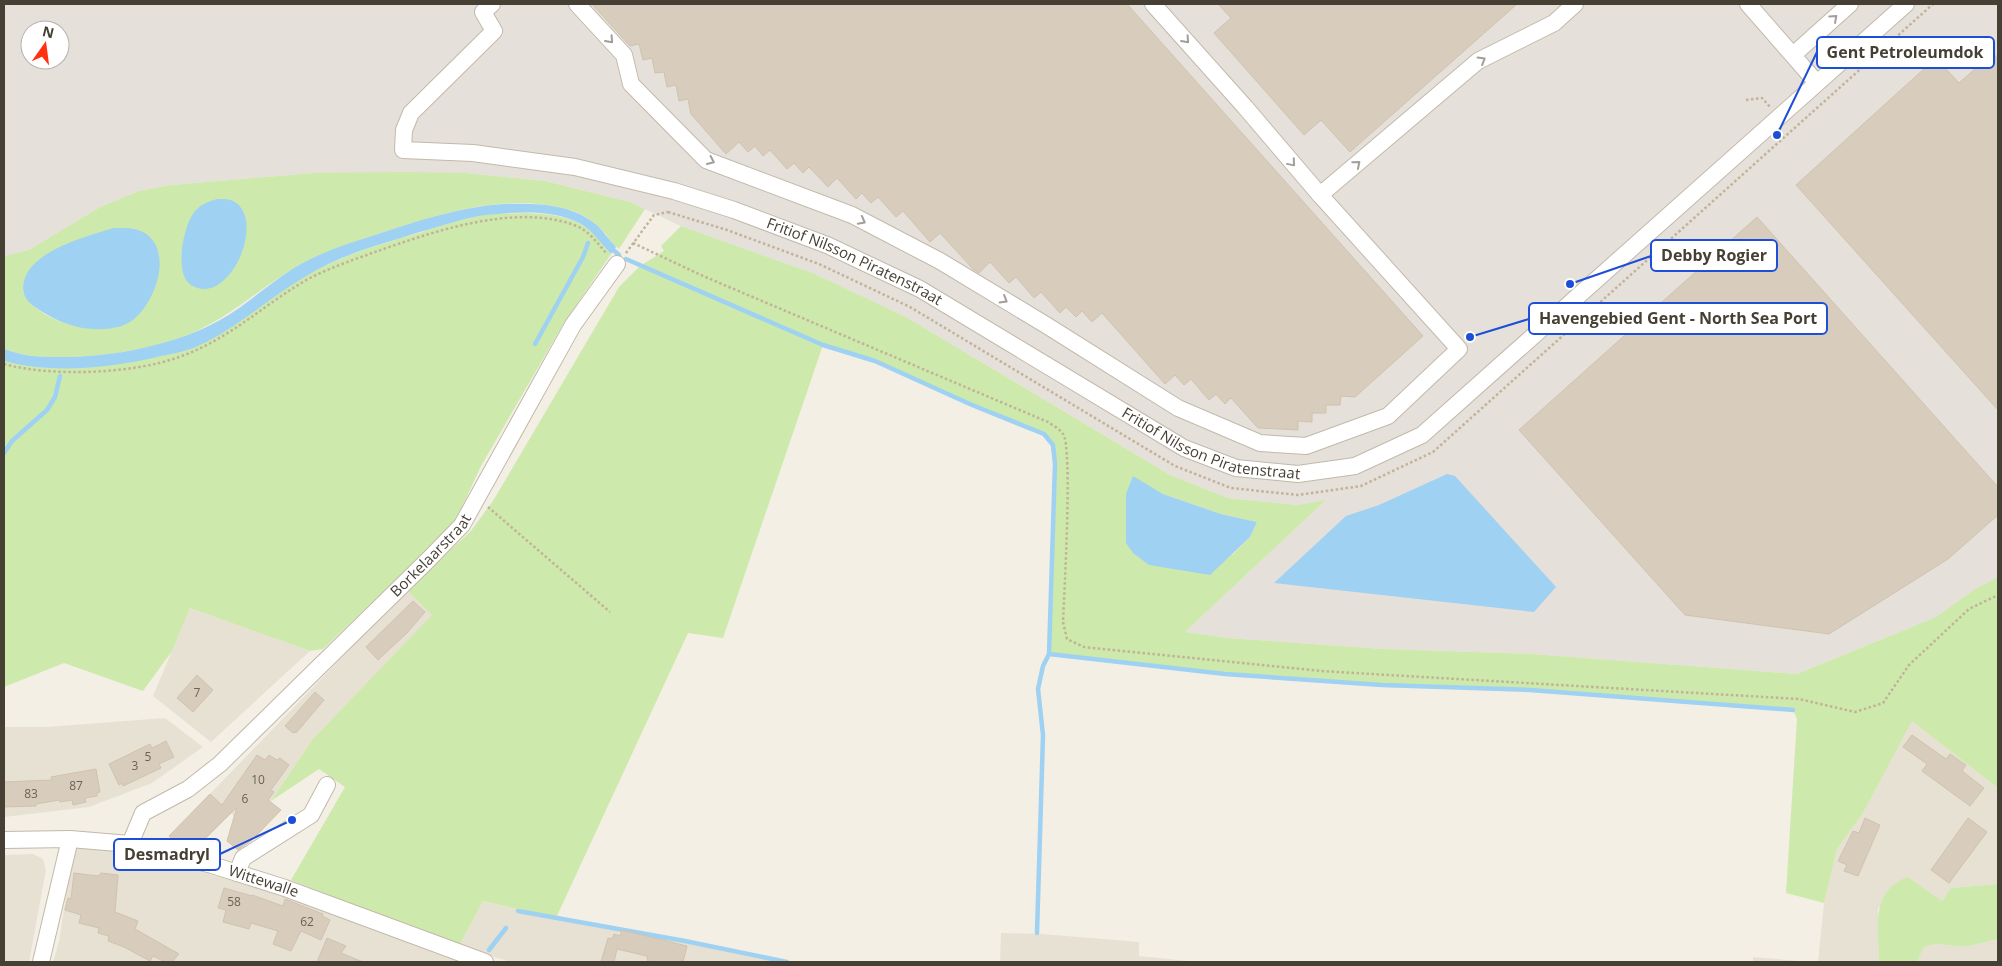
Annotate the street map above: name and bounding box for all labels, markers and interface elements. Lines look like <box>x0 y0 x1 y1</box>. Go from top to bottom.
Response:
one-way arrow <box>1829 14 1838 23</box>
north arrow <box>20 20 70 70</box>
text: N <box>40 21 56 42</box>
one-way arrow <box>604 34 613 43</box>
one-way arrow <box>1180 35 1189 44</box>
callout: Gent Petroleumdok <box>1817 37 1994 68</box>
text: Gent Petroleumdok <box>1827 41 1983 63</box>
one-way arrow <box>1476 56 1485 66</box>
one-way arrow <box>706 155 715 166</box>
one-way arrow <box>1287 157 1296 166</box>
one-way arrow <box>1351 161 1360 169</box>
street label: Fritiof Nilsson Piratenstraat <box>764 212 947 309</box>
one-way arrow <box>857 215 866 225</box>
callout: Debby Rogier <box>1651 240 1777 271</box>
text: Debby Rogier <box>1661 244 1767 266</box>
one-way arrow <box>999 293 1008 303</box>
callout: Havengebied Gent - North Sea Port <box>1529 303 1827 334</box>
text: Havengebied Gent - North Sea Port <box>1539 307 1817 329</box>
street label: Fritiof Nilsson Piratenstraat <box>1119 402 1301 483</box>
street label: Borkelaarstraat <box>385 510 475 601</box>
house number: 7 <box>194 684 201 701</box>
house number: 5 <box>145 748 152 765</box>
house number: 3 <box>132 757 139 774</box>
house number: 10 <box>251 771 265 788</box>
house number: 87 <box>69 777 83 794</box>
house number: 83 <box>24 785 38 802</box>
house number: 6 <box>242 790 249 807</box>
callout: Desmadryl <box>114 839 220 870</box>
text: Desmadryl <box>124 843 210 865</box>
street label: Wittewalle <box>226 860 302 901</box>
house number: 58 <box>227 893 241 910</box>
house number: 62 <box>300 913 314 930</box>

